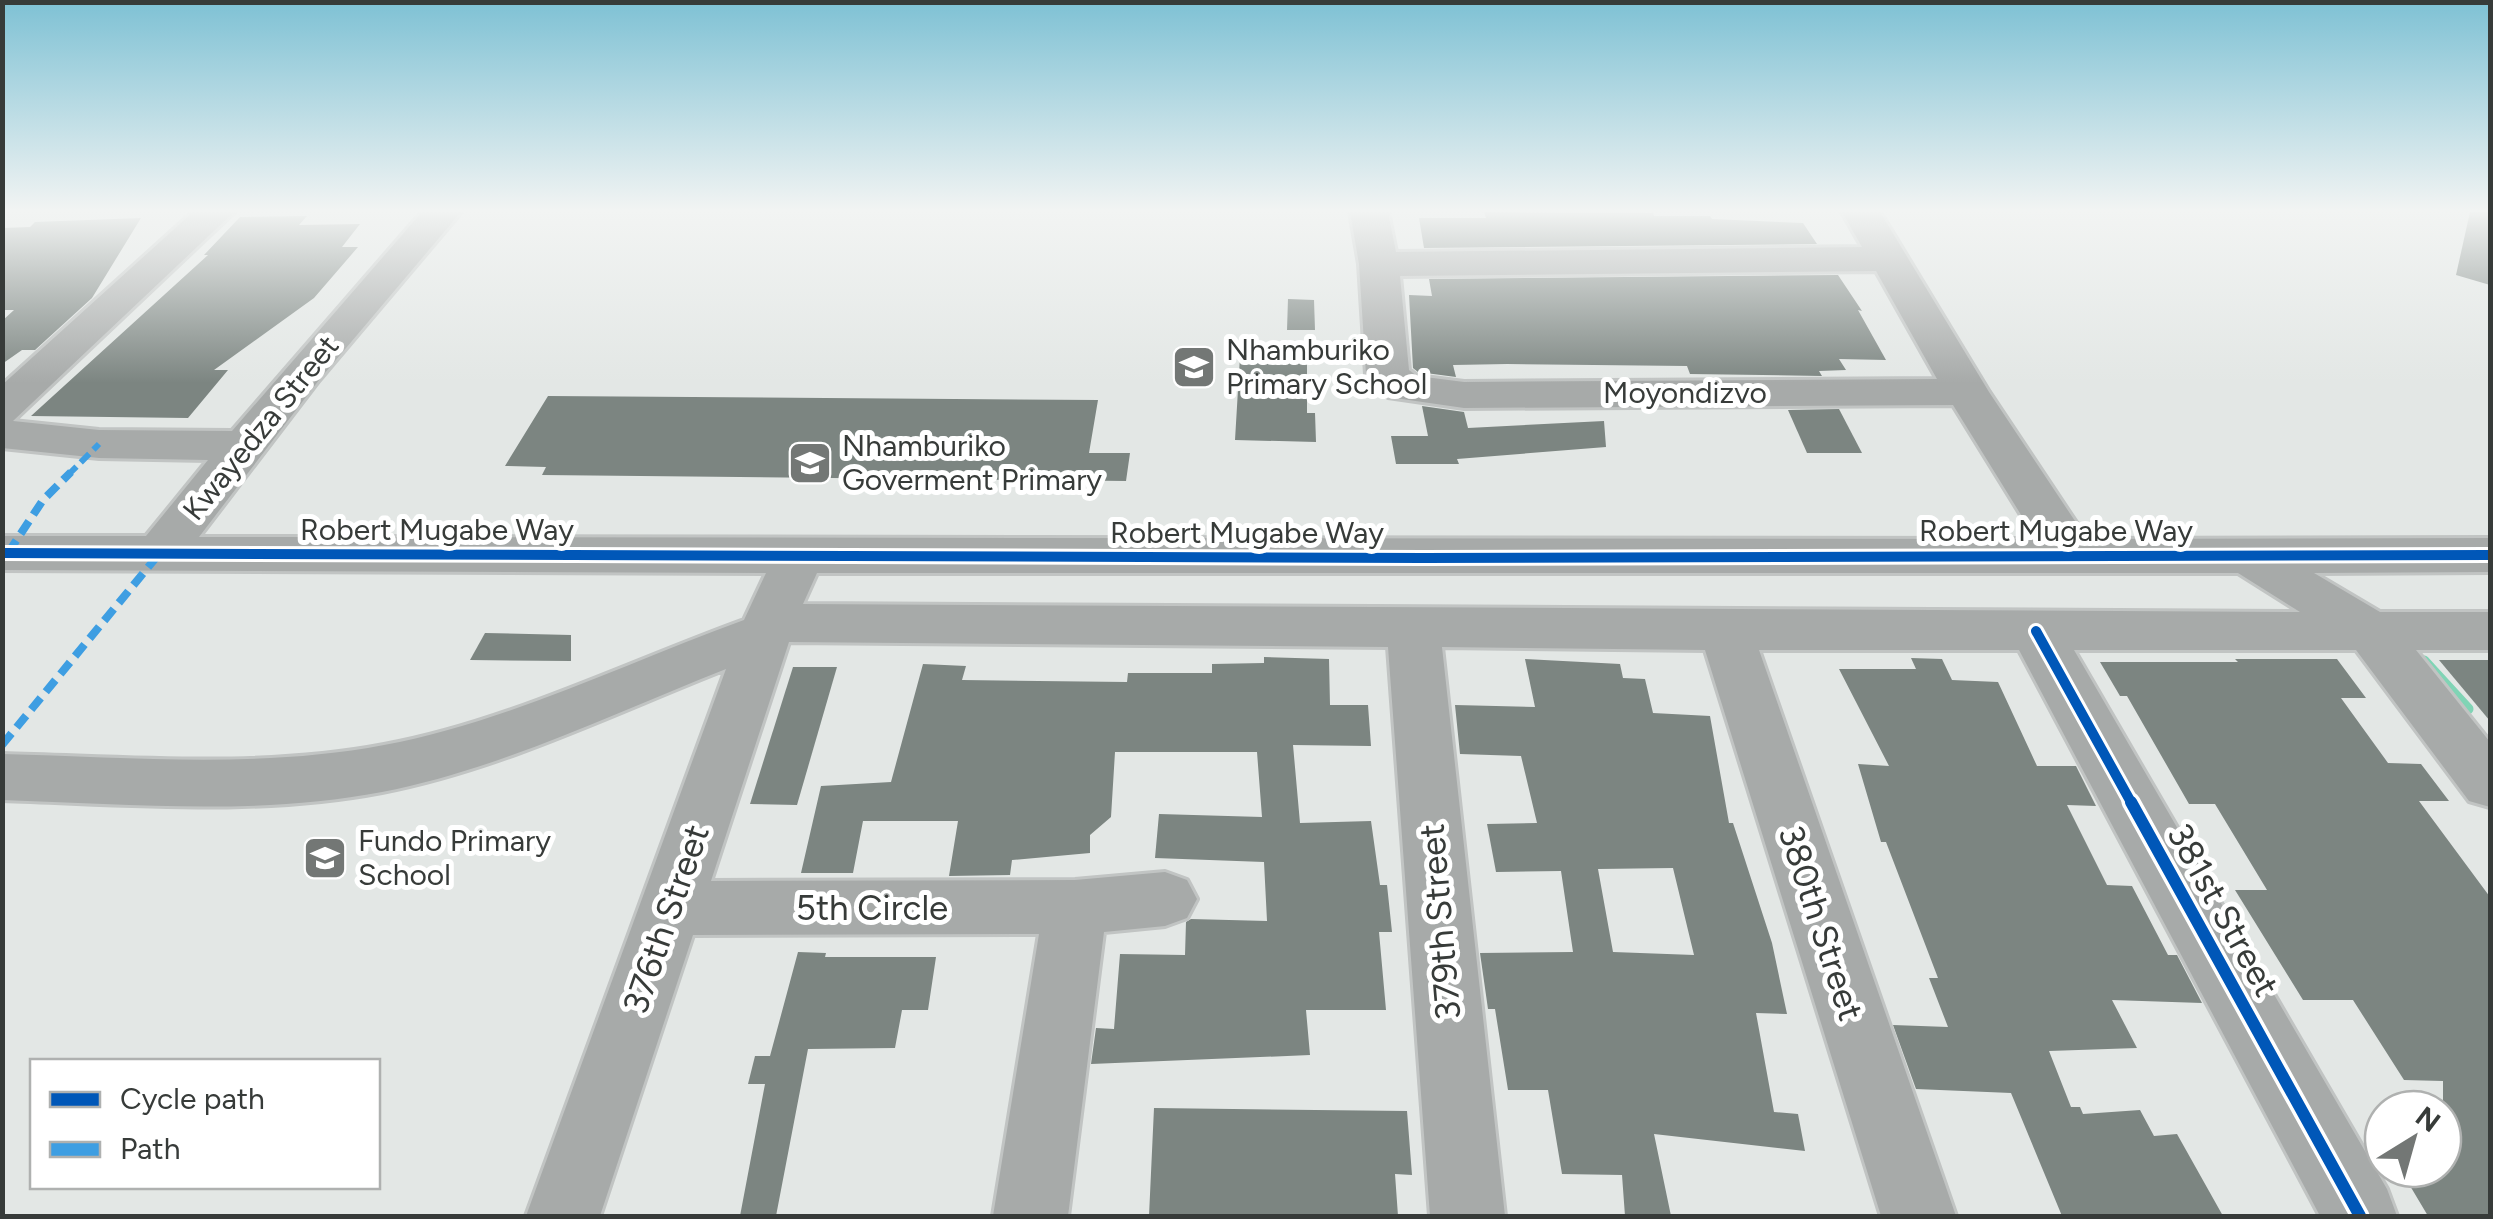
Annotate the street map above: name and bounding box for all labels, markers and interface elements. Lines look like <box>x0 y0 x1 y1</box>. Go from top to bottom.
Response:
street label: Kwayedza Street <box>175 328 346 528</box>
place label: Nhamburiko Primary School <box>1226 331 1427 402</box>
school or university icon: Nhamburiko Primary School <box>1171 344 1217 390</box>
street label: Moyondizvo <box>1603 374 1767 411</box>
place label: Nhamburiko Goverment Primary <box>842 427 1102 498</box>
school or university icon: Nhamburiko Goverment Primary <box>787 440 833 486</box>
street label: Robert Mugabe Way <box>300 511 574 548</box>
street label: Robert Mugabe Way <box>1919 512 2193 549</box>
street label: Robert Mugabe Way <box>1110 514 1384 551</box>
street label: 381st Street <box>2158 816 2288 1004</box>
street label: 376th Street <box>614 819 718 1019</box>
street label: 380th Street <box>1770 820 1872 1026</box>
place label: Fundo Primary School <box>358 822 551 893</box>
street label: 379th Street <box>1410 822 1470 1022</box>
school or university icon: Fundo Primary School <box>302 835 348 881</box>
street label: 5th Circle <box>796 887 948 929</box>
legend <box>30 1059 380 1189</box>
text: Cycle path <box>120 1080 265 1117</box>
north arrow <box>2363 1089 2463 1189</box>
text: N <box>2409 1099 2447 1139</box>
text: Path <box>120 1130 180 1167</box>

